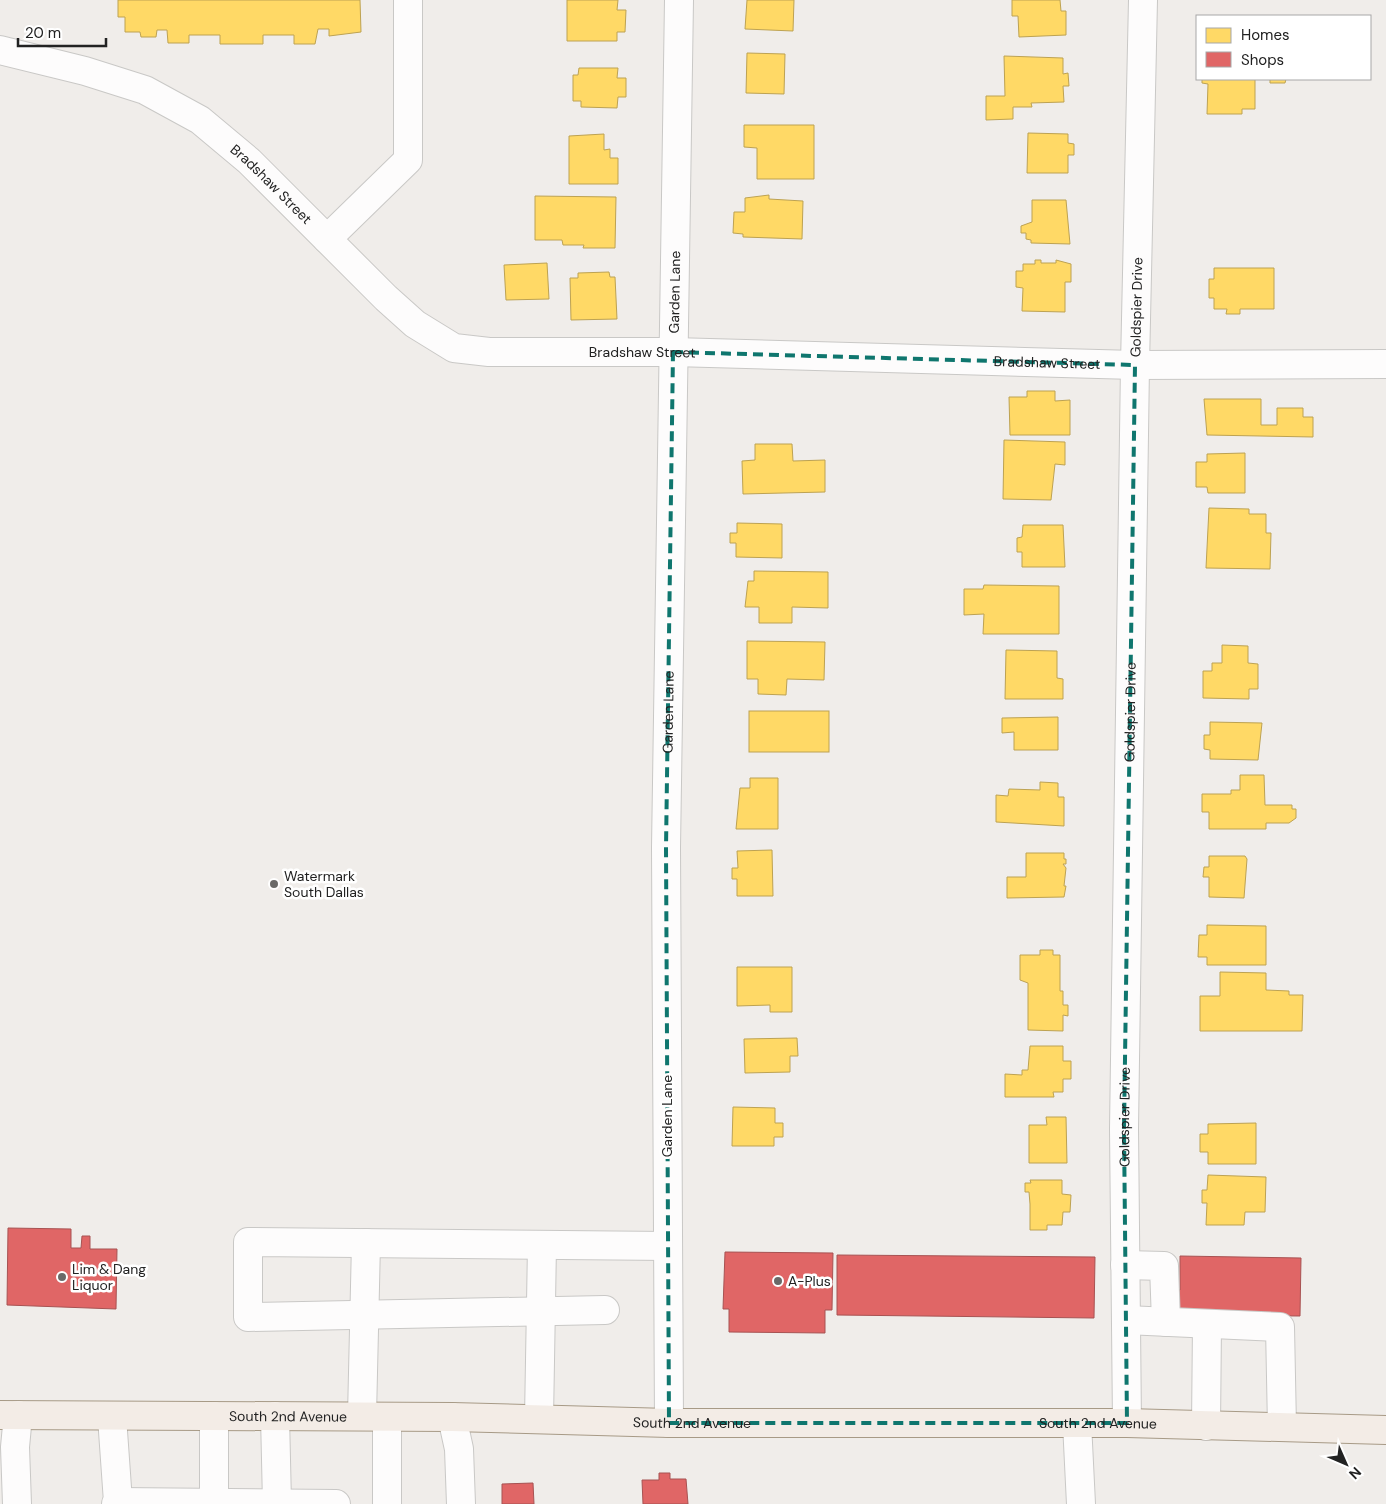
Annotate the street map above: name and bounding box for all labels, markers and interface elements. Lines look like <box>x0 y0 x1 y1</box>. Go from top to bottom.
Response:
scale bar <box>18 15 105 47</box>
legend <box>1196 15 1371 80</box>
text: 20 m <box>25 23 61 43</box>
text: Homes <box>1241 25 1290 45</box>
text: Shops <box>1241 50 1284 70</box>
street label: Bradshaw Street <box>227 140 316 228</box>
street label: Garden Lane <box>665 251 684 334</box>
street label: Goldspier Drive <box>1126 257 1146 357</box>
street label: Bradshaw Street <box>589 343 696 362</box>
street label: Bradshaw Street <box>993 352 1101 373</box>
street label: Goldspier Drive <box>1120 662 1140 762</box>
street label: Garden Lane <box>658 670 678 754</box>
place label: Watermark South Dallas <box>284 867 364 901</box>
marker: Watermark South Dallas <box>268 878 280 890</box>
street label: Goldspier Drive <box>1115 1067 1134 1167</box>
street label: Garden Lane <box>658 1075 676 1157</box>
place label: Lim & Dang Liquor <box>72 1260 146 1294</box>
marker: Lim & Dang Liquor <box>56 1271 68 1283</box>
place label: A-Plus <box>788 1272 831 1290</box>
marker: A-Plus <box>772 1275 784 1287</box>
street label: South 2nd Avenue <box>229 1407 347 1426</box>
street label: South 2nd Avenue <box>633 1413 751 1432</box>
street label: South 2nd Avenue <box>1039 1414 1157 1433</box>
north arrow <box>1321 1439 1371 1489</box>
text: N <box>1345 1463 1365 1483</box>

